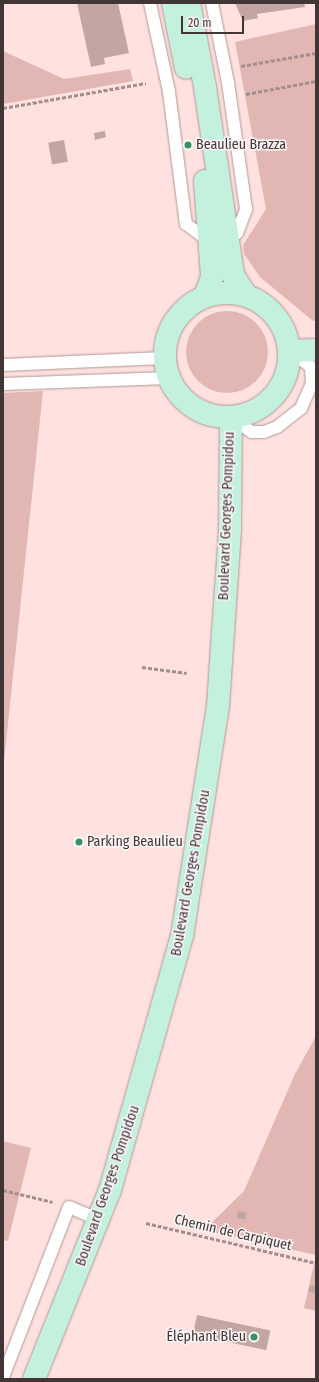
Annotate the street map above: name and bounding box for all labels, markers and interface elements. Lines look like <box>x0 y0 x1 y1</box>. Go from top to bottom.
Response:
scale bar <box>183 8 246 34</box>
text: 20 m <box>188 16 212 30</box>
place label: Beaulieu Brazza <box>196 137 286 153</box>
marker: Beaulieu Brazza <box>183 140 193 150</box>
street label: Boulevard Georges Pompidou <box>216 431 238 601</box>
street label: Boulevard Georges Pompidou <box>168 788 214 958</box>
place label: Parking Beaulieu <box>87 834 183 850</box>
marker: Parking Beaulieu <box>74 837 84 847</box>
street label: Boulevard Georges Pompidou <box>73 1103 143 1269</box>
street label: Chemin de Carpiquet <box>173 1211 293 1255</box>
place label: Éléphant Bleu <box>167 1329 246 1345</box>
marker: Éléphant Bleu <box>249 1332 259 1342</box>

